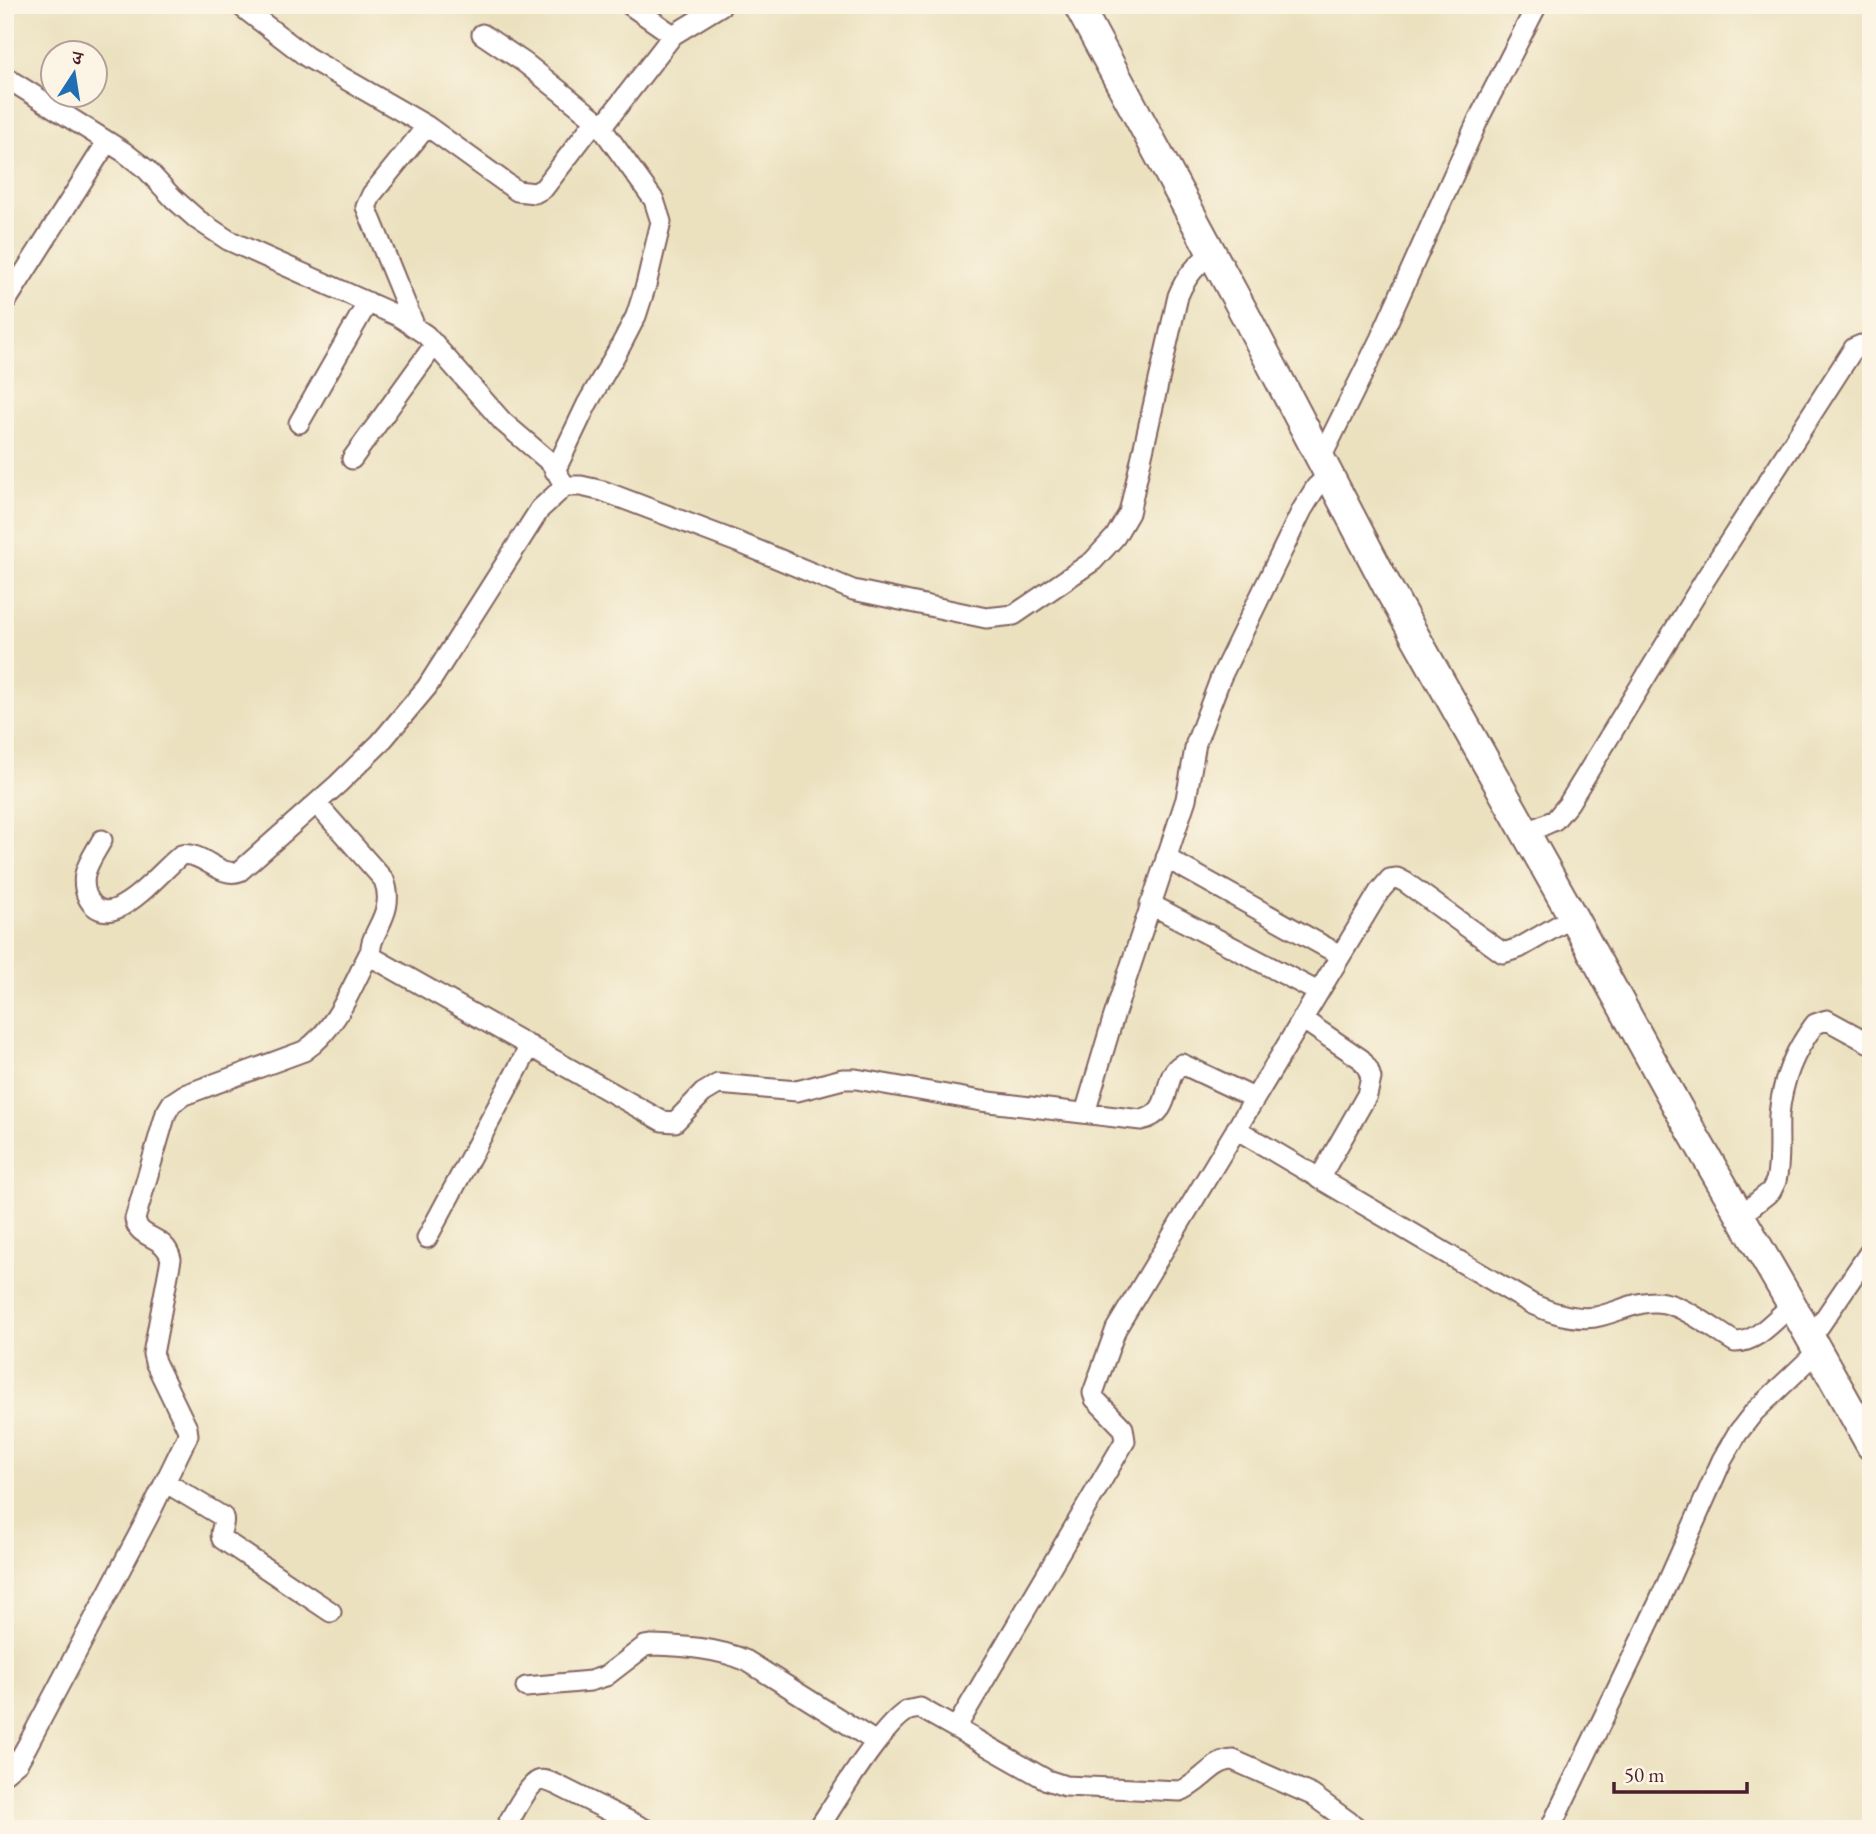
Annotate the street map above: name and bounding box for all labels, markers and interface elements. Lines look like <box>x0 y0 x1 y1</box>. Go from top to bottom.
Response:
north arrow <box>38 38 108 108</box>
text: उ <box>68 44 86 71</box>
scale bar <box>1614 1750 1746 1794</box>
text: 50 m <box>1624 1761 1665 1788</box>

